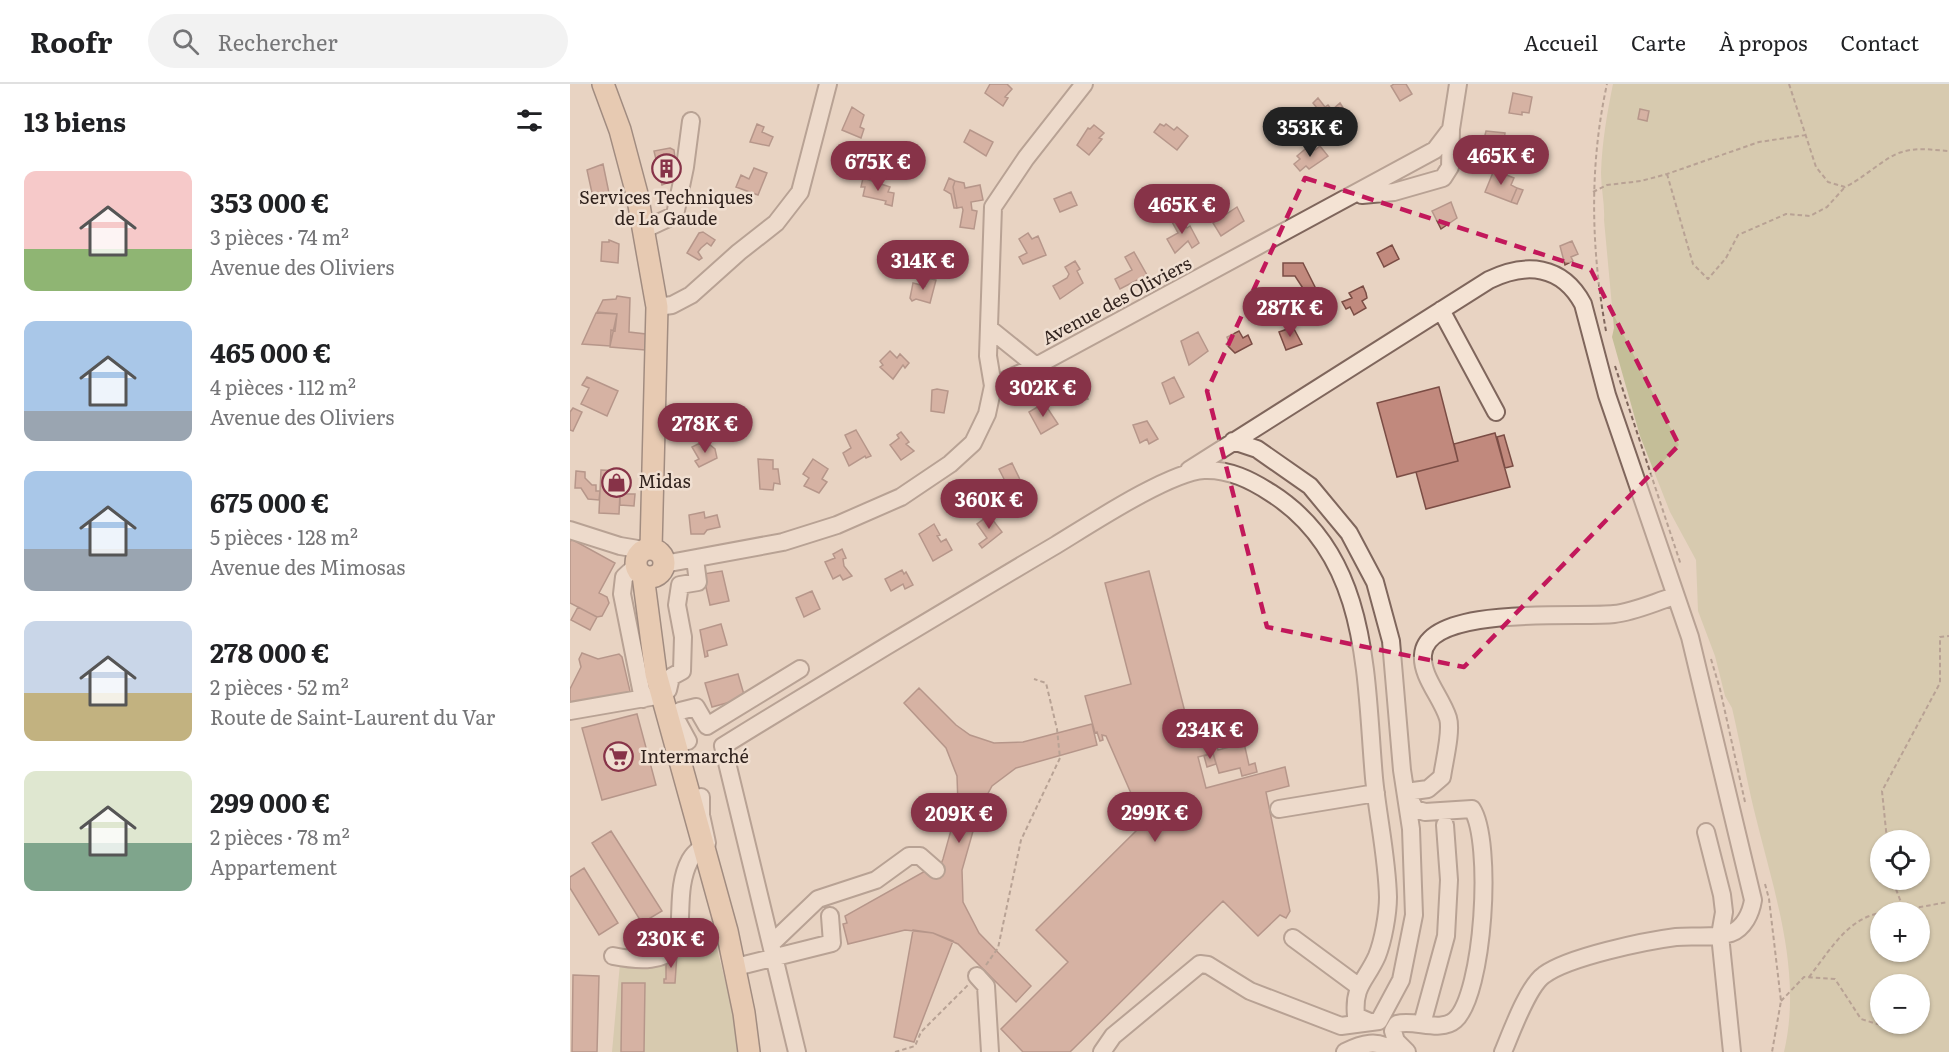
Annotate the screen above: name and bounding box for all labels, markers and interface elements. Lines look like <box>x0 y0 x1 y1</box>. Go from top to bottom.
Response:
search box <box>148 14 568 68</box>
text: Roofr <box>30 20 112 62</box>
icon: search <box>169 25 202 58</box>
text: Rechercher <box>217 25 338 58</box>
text: Accueil <box>1524 26 1598 57</box>
text: Carte <box>1631 26 1686 57</box>
text: À propos <box>1719 26 1808 57</box>
text: Contact <box>1841 26 1919 57</box>
text: 13 biens <box>24 101 126 140</box>
icon: filters <box>513 104 546 137</box>
pin: 353K € <box>1261 107 1359 158</box>
text: 353K € <box>1277 111 1343 141</box>
pin: 465K € <box>1452 135 1550 186</box>
text: 465K € <box>1467 139 1535 169</box>
pin: 675K € <box>829 141 927 192</box>
text: 675K € <box>845 145 911 175</box>
building icon: Services Techniques de La Gaude <box>650 153 682 185</box>
text: 353 000 € <box>210 182 329 221</box>
place label: Services Techniques de La Gaude <box>579 183 753 231</box>
pin: 465K € <box>1133 184 1231 235</box>
text: 465K € <box>1148 188 1216 218</box>
icon: home <box>72 195 144 267</box>
text: 3 pièces · 74 m² <box>210 221 349 251</box>
pin: 314K € <box>874 240 972 291</box>
text: 314K € <box>891 244 955 274</box>
street label: Avenue des Oliviers <box>1037 249 1196 351</box>
text: Avenue des Oliviers <box>210 251 394 281</box>
pin: 287K € <box>1241 287 1339 338</box>
text: 287K € <box>1257 291 1323 321</box>
text: 465 000 € <box>210 332 331 371</box>
icon: home <box>72 345 144 417</box>
pin: 302K € <box>994 367 1092 418</box>
text: 4 pièces · 112 m² <box>210 371 356 401</box>
text: 302K € <box>1009 371 1077 401</box>
text: Avenue des Oliviers <box>210 401 394 431</box>
pin: 278K € <box>656 403 754 454</box>
text: 278K € <box>672 407 738 437</box>
shop icon: Midas <box>601 466 633 498</box>
place label: Midas <box>638 467 691 494</box>
pin: 360K € <box>940 479 1038 530</box>
text: 675 000 € <box>210 482 329 521</box>
text: 360K € <box>955 483 1023 513</box>
icon: home <box>72 495 144 567</box>
text: 5 pièces · 128 m² <box>210 521 358 551</box>
text: Avenue des Mimosas <box>210 551 405 581</box>
text: 278 000 € <box>210 632 330 671</box>
icon: home <box>72 645 144 717</box>
text: 2 pièces · 52 m² <box>210 671 349 701</box>
text: Route de Saint-Laurent du Var <box>210 701 495 731</box>
pin: 234K € <box>1161 709 1259 760</box>
text: 234K € <box>1176 713 1244 743</box>
supermarket icon: Intermarché <box>603 741 635 773</box>
place label: Intermarché <box>640 742 749 769</box>
text: 299 000 € <box>210 782 330 821</box>
pin: 299K € <box>1106 792 1204 843</box>
pin: 209K € <box>910 793 1008 844</box>
icon: home <box>72 795 144 867</box>
text: 299K € <box>1121 796 1189 826</box>
text: 209K € <box>925 797 993 827</box>
text: 2 pièces · 78 m² <box>210 821 350 851</box>
map controls <box>1870 830 1930 1034</box>
button: locate <box>1870 830 1930 890</box>
text: Appartement <box>210 851 337 881</box>
button: + <box>1870 902 1930 962</box>
pin: 230K € <box>622 918 720 969</box>
text: 230K € <box>637 922 705 952</box>
button: − <box>1870 974 1930 1034</box>

